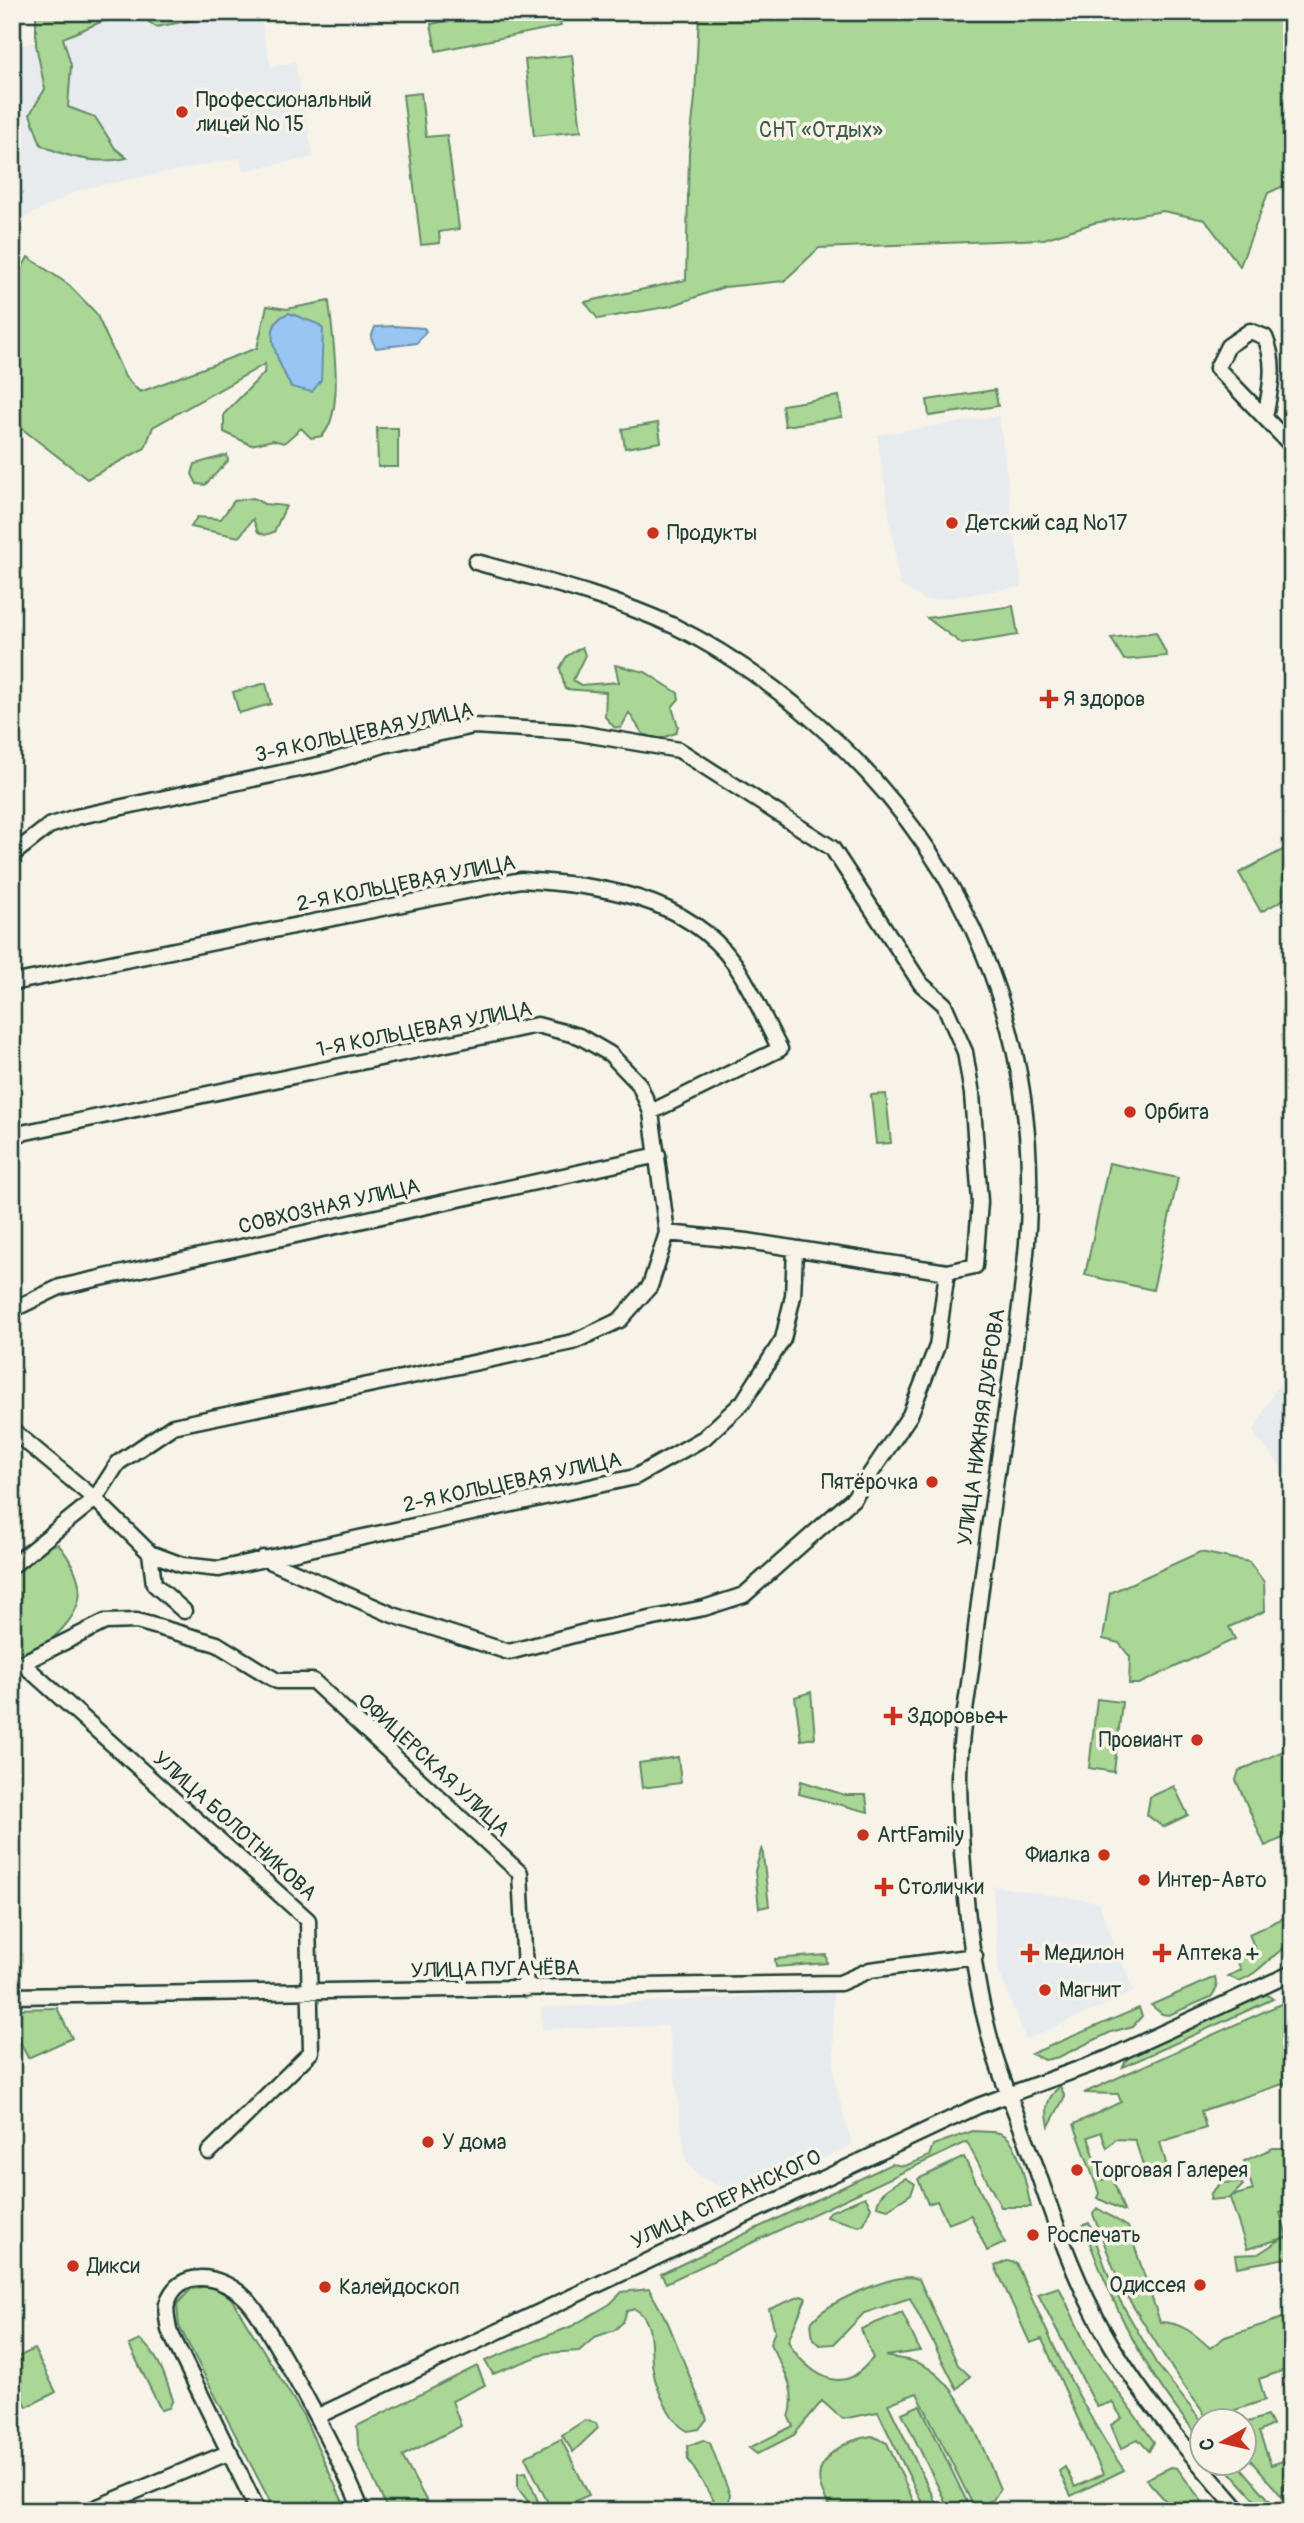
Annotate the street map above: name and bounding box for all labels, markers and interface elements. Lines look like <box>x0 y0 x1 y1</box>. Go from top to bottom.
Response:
place label: Профессиональный лицей № 15 <box>196 87 372 138</box>
marker: Профессиональный лицей № 15 <box>174 104 190 120</box>
park label: СНТ «Отдых» <box>759 117 883 144</box>
place label: Детский сад №17 <box>965 510 1127 537</box>
marker: Детский сад №17 <box>944 515 960 531</box>
place label: Продукты <box>667 520 757 547</box>
marker: Продукты <box>645 525 661 541</box>
place label: Я здоров <box>1063 686 1145 713</box>
marker: Я здоров <box>1041 691 1057 707</box>
street label: 3-Я КОЛЬЦЕВАЯ УЛИЦА <box>253 696 476 769</box>
street label: 2-Я КОЛЬЦЕВАЯ УЛИЦА <box>294 849 518 918</box>
street label: 1-Я КОЛЬЦЕВАЯ УЛИЦА <box>314 995 534 1064</box>
place label: Орбита <box>1144 1099 1209 1126</box>
marker: Орбита <box>1122 1104 1138 1120</box>
street label: СОВХОЗНАЯ УЛИЦА <box>236 1172 422 1240</box>
street label: УЛИЦА НИЖНЯЯ ДУБРОВА <box>952 1307 1011 1547</box>
street label: 2-Я КОЛЬЦЕВАЯ УЛИЦА <box>401 1446 624 1519</box>
place label: Пятёрочка <box>821 1469 918 1496</box>
marker: Пятёрочка <box>924 1474 940 1490</box>
street label: ОФИЦЕРСКАЯ УЛИЦА <box>352 1688 515 1843</box>
place label: Здоровье+ <box>907 1703 1008 1730</box>
marker: Здоровье+ <box>885 1708 901 1724</box>
place label: Провиант <box>1099 1727 1183 1754</box>
marker: Провиант <box>1189 1732 1205 1748</box>
street label: УЛИЦА БОЛОТНИКОВА <box>147 1746 322 1907</box>
place label: ArtFamily <box>877 1822 964 1849</box>
marker: ArtFamily <box>855 1827 871 1843</box>
place label: Фиалка <box>1025 1842 1090 1869</box>
marker: Фиалка <box>1096 1847 1112 1863</box>
place label: Интер-Авто <box>1158 1867 1267 1894</box>
marker: Интер-Авто <box>1136 1872 1152 1888</box>
place label: Столички <box>898 1874 984 1901</box>
marker: Столички <box>876 1879 892 1895</box>
place label: Медилон <box>1044 1940 1124 1967</box>
place label: Аптека + <box>1176 1940 1259 1967</box>
marker: Медилон <box>1022 1945 1038 1961</box>
marker: Аптека + <box>1154 1945 1170 1961</box>
street label: УЛИЦА ПУГАЧЁВА <box>410 1955 580 1984</box>
place label: Магнит <box>1059 1977 1122 2004</box>
marker: Магнит <box>1037 1982 1053 1998</box>
place label: У дома <box>442 2129 507 2156</box>
marker: У дома <box>420 2134 436 2150</box>
street label: УЛИЦА СПЕРАНСКОГО <box>627 2144 825 2255</box>
place label: Торговая Галерея <box>1091 2157 1248 2184</box>
marker: Торговая Галерея <box>1069 2162 1085 2178</box>
place label: Роспечать <box>1047 2222 1141 2249</box>
marker: Роспечать <box>1025 2227 1041 2243</box>
place label: Дикси <box>86 2253 140 2280</box>
marker: Дикси <box>65 2258 81 2274</box>
place label: Одиссея <box>1109 2272 1186 2299</box>
place label: Калейдоскоп <box>339 2274 460 2301</box>
marker: Одиссея <box>1192 2277 1208 2293</box>
marker: Калейдоскоп <box>317 2279 333 2295</box>
north arrow <box>1188 2408 1258 2478</box>
text: С <box>1194 2436 1220 2452</box>

